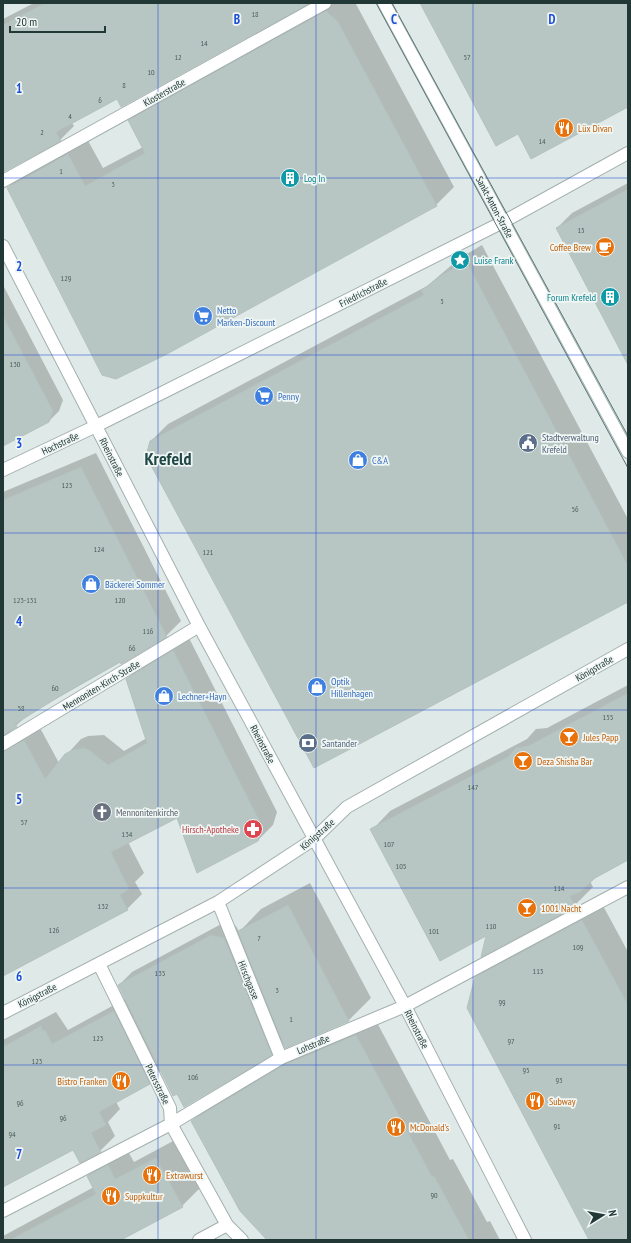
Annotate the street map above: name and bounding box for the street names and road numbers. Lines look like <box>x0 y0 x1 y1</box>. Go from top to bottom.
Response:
street label: Klosterstraße <box>141 76 188 109</box>
street label: Sankt-Anton-Straße <box>473 174 516 240</box>
street label: Friedrichstraße <box>337 275 389 310</box>
street label: Hochstraße <box>40 429 81 458</box>
street label: Rheinstraße <box>96 436 127 479</box>
street label: Königstraße <box>573 652 616 684</box>
street label: Mennoniten-Kirch-Straße <box>60 657 142 714</box>
street label: Rheinstraße <box>247 723 278 766</box>
street label: Königstraße <box>297 816 337 853</box>
street label: Hirschgasse <box>235 959 262 1002</box>
street label: Königstraße <box>16 980 59 1011</box>
street label: Rheinstraße <box>401 1008 432 1051</box>
street label: Lohstraße <box>295 1032 332 1057</box>
street label: Petersstraße <box>142 1062 173 1106</box>

